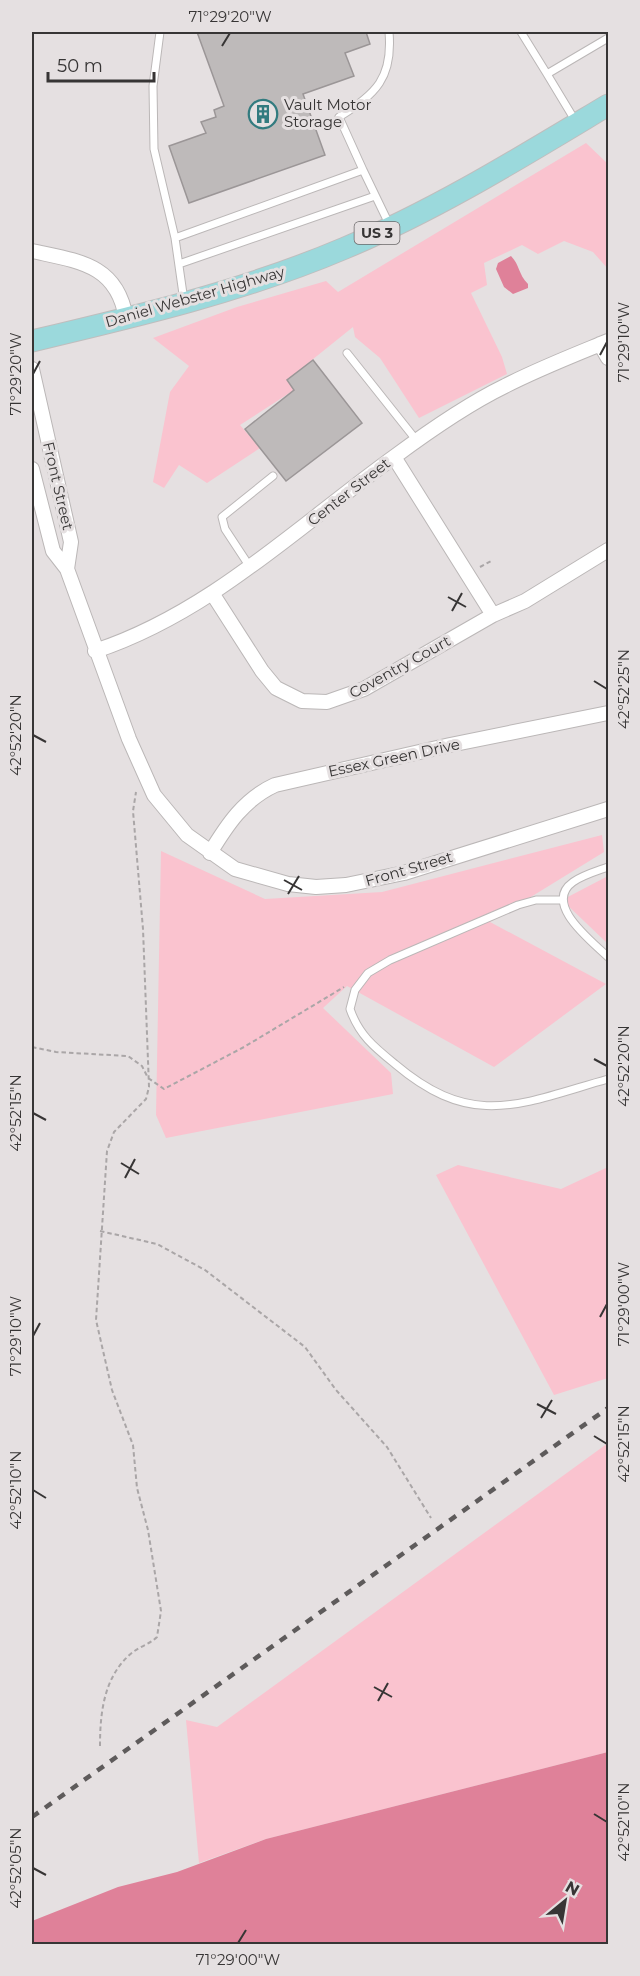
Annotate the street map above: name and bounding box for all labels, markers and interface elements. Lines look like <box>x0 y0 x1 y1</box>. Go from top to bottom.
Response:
text: 71°29'20"W <box>188 7 272 26</box>
scale bar <box>48 45 154 83</box>
text: 50 m <box>57 55 103 77</box>
place label: Vault Motor Storage <box>284 95 371 131</box>
building icon: Vault Motor Storage <box>247 98 279 130</box>
road number: US 3 <box>354 222 400 244</box>
street label: Daniel Webster Highway <box>103 262 288 331</box>
text: 71°29'10"W <box>614 301 633 382</box>
text: 71°29'20"W <box>6 332 25 416</box>
street label: Front Street <box>39 440 78 532</box>
street label: Center Street <box>304 453 394 530</box>
street label: Coventry Court <box>346 631 454 702</box>
text: 42°52'25"N <box>614 649 633 729</box>
text: 42°52'20"N <box>6 694 25 776</box>
street label: Essex Green Drive <box>326 734 462 781</box>
street label: Front Street <box>363 847 455 890</box>
text: 42°52'20"N <box>614 1025 633 1107</box>
text: 42°52'15"N <box>6 1074 25 1152</box>
text: 71°29'00"W <box>614 1262 633 1346</box>
text: 71°29'10"W <box>6 1295 25 1376</box>
text: 42°52'15"N <box>614 1405 633 1483</box>
text: 42°52'10"N <box>6 1451 25 1529</box>
text: 42°52'10"N <box>614 1783 633 1861</box>
text: 42°52'05"N <box>6 1827 25 1909</box>
north arrow <box>535 1871 595 1931</box>
text: N <box>562 1877 583 1900</box>
text: 71°29'00"W <box>196 1950 280 1969</box>

